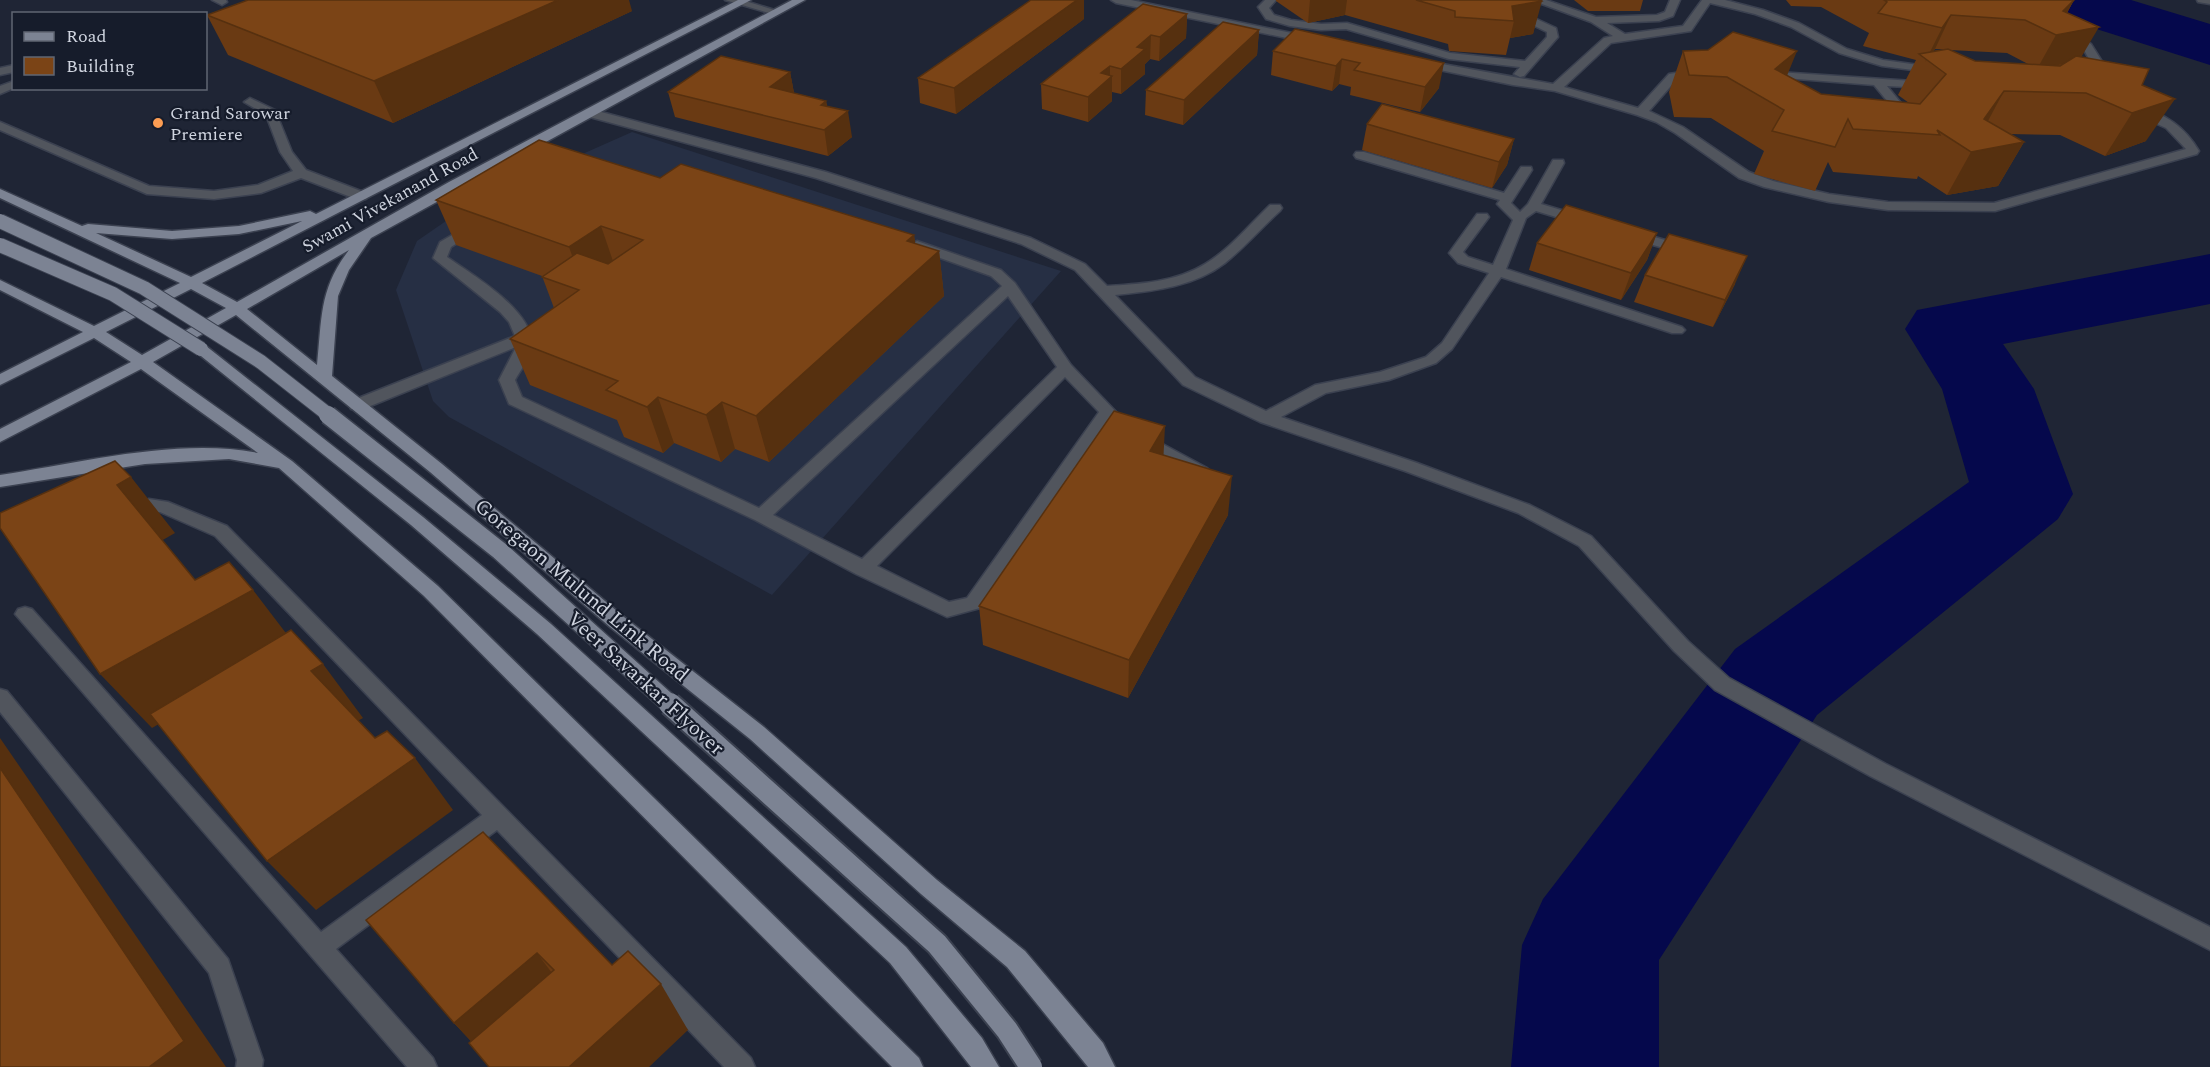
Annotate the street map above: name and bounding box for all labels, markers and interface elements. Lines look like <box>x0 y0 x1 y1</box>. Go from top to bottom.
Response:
legend <box>12 12 207 90</box>
text: Road <box>66 23 107 50</box>
text: Building <box>66 53 135 80</box>
place label: Grand Sarowar Premiere <box>170 100 290 148</box>
marker: Grand Sarowar Premiere <box>151 116 165 130</box>
street label: Swami Vivekanand Road <box>297 141 483 260</box>
street label: Goregaon Mulund Link Road <box>467 491 696 690</box>
street label: Veer Savarkar Flyover <box>559 604 731 763</box>

